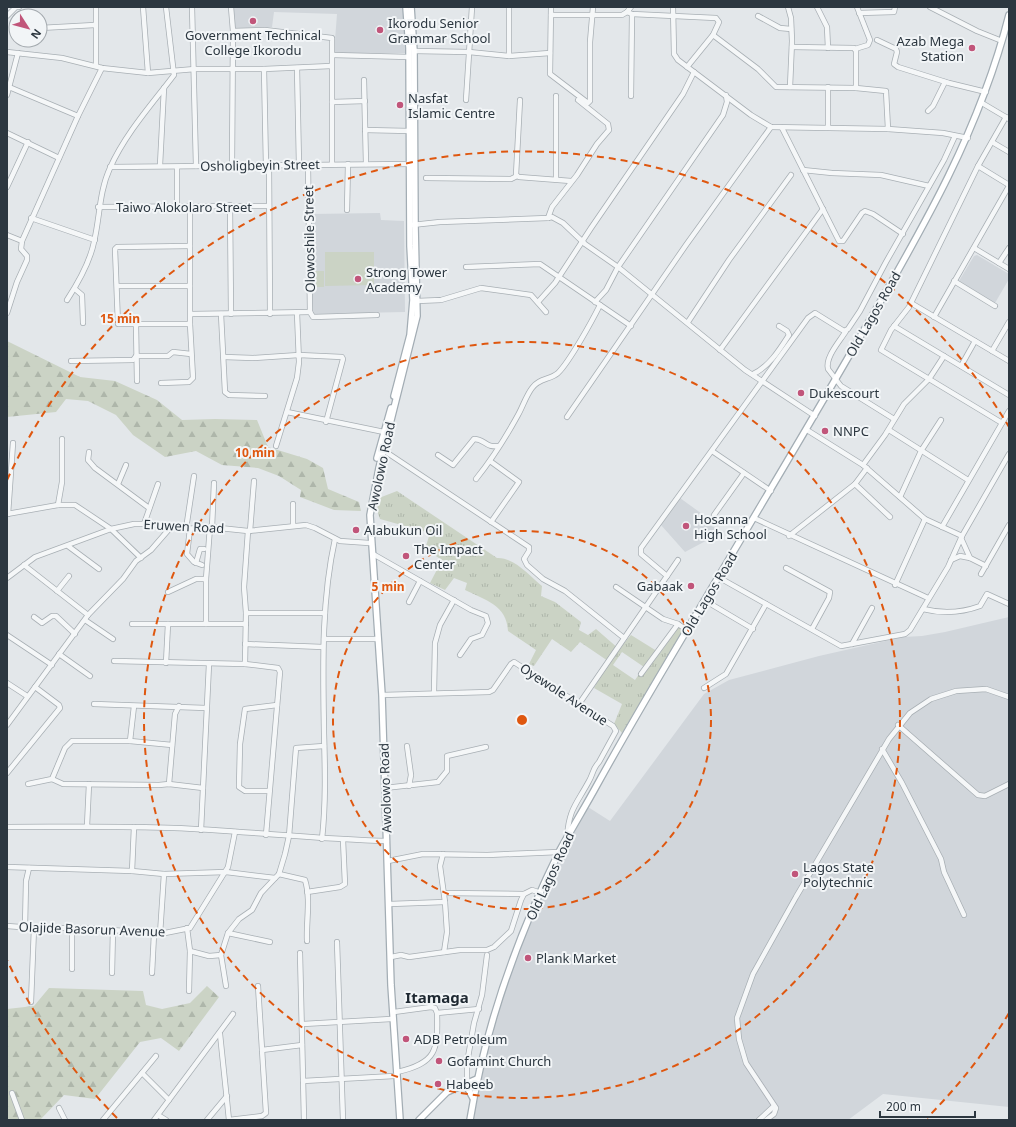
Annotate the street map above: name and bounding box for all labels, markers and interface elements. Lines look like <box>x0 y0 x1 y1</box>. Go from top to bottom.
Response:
north arrow <box>8 8 48 48</box>
place label: Ikorodu Senior Grammar School <box>388 14 491 47</box>
marker: Government Technical College Ikorodu <box>248 16 258 26</box>
marker: Ikorodu Senior Grammar School <box>375 25 385 35</box>
text: N <box>28 26 45 42</box>
place label: Government Technical College Ikorodu <box>185 26 321 59</box>
place label: Azab Mega Station <box>897 32 964 65</box>
marker: Azab Mega Station <box>967 43 977 53</box>
place label: Nasfat Islamic Centre <box>408 89 495 122</box>
marker: Nasfat Islamic Centre <box>395 100 405 110</box>
street label: Osholigbeyin Street <box>200 155 320 175</box>
street label: Olowoshile Street <box>299 185 319 293</box>
street label: Taiwo Alokolaro Street <box>116 198 252 216</box>
place label: Strong Tower Academy <box>366 263 448 296</box>
street label: Old Lagos Road <box>841 268 905 360</box>
marker: Strong Tower Academy <box>353 274 363 284</box>
text: 15 min <box>100 310 140 327</box>
place label: Dukescourt <box>809 384 880 402</box>
marker: Dukescourt <box>796 388 806 398</box>
street label: Awolowo Road <box>363 420 399 512</box>
place label: NNPC <box>833 422 869 440</box>
marker: NNPC <box>820 426 830 436</box>
text: 10 min <box>235 444 275 461</box>
place label: Hosanna High School <box>694 510 767 543</box>
street label: Eruwen Road <box>143 515 225 537</box>
place label: Alabukun Oil <box>364 521 442 539</box>
marker: Hosanna High School <box>681 521 691 531</box>
marker: Alabukun Oil <box>351 525 361 535</box>
place label: The Impact Center <box>414 540 483 573</box>
street label: Old Lagos Road <box>677 548 741 640</box>
marker: The Impact Center <box>401 551 411 561</box>
place label: Gabaak <box>637 577 683 595</box>
text: 5 min <box>371 578 405 595</box>
marker: Gabaak <box>686 581 696 591</box>
street label: Oyewole Avenue <box>516 659 612 729</box>
centre of rings <box>515 713 529 727</box>
street label: Awolowo Road <box>374 743 396 833</box>
street label: Old Lagos Road <box>522 829 578 923</box>
place label: Lagos State Polytechnic <box>803 858 874 891</box>
marker: Lagos State Polytechnic <box>790 869 800 879</box>
street label: Olajide Basorun Avenue <box>18 917 166 941</box>
place label: Plank Market <box>536 949 617 967</box>
marker: Plank Market <box>523 953 533 963</box>
district label: Itamaga <box>405 987 469 1007</box>
place label: ADB Petroleum <box>414 1030 507 1048</box>
marker: ADB Petroleum <box>401 1034 411 1044</box>
place label: Gofamint Church <box>447 1052 551 1070</box>
marker: Gofamint Church <box>434 1056 444 1066</box>
place label: Habeeb <box>446 1075 494 1093</box>
marker: Habeeb <box>433 1079 443 1089</box>
scale bar <box>880 1093 975 1119</box>
text: 200 m <box>886 1098 921 1115</box>

